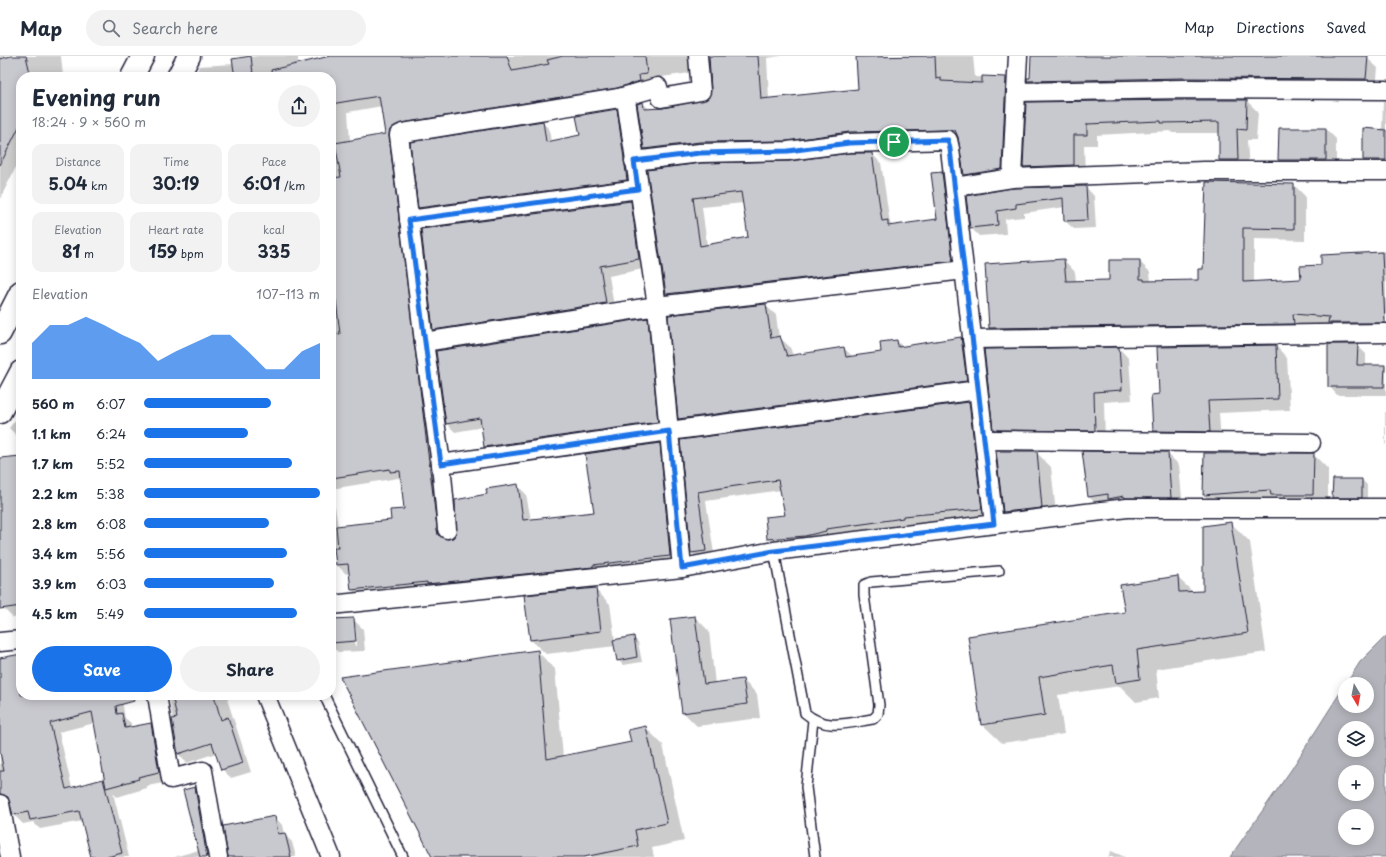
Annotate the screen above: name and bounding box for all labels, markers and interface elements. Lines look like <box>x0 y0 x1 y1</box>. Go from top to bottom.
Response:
search box <box>86 10 366 46</box>
text: Map <box>20 14 62 42</box>
text: Search here <box>132 16 218 39</box>
icon: search <box>100 17 122 39</box>
text: Map <box>1184 17 1214 38</box>
text: Directions <box>1236 17 1304 38</box>
text: Saved <box>1326 17 1366 38</box>
text: Evening run <box>32 80 161 113</box>
button: share <box>278 85 320 127</box>
text: 18:24 · 9 × 560 m <box>32 112 146 131</box>
pin <box>877 125 911 159</box>
icon: arrive <box>883 131 905 153</box>
text: Distance <box>55 153 101 170</box>
text: Time <box>163 153 189 170</box>
text: Pace <box>262 153 286 170</box>
text: 5.04 <box>48 170 87 196</box>
text: 30:19 <box>152 170 200 196</box>
text: 6:01 <box>243 170 281 196</box>
text: km <box>87 177 108 194</box>
text: /km <box>281 177 305 194</box>
text: Elevation <box>54 221 102 238</box>
text: Heart rate <box>148 221 204 238</box>
text: kcal <box>263 221 285 238</box>
text: 81 <box>62 238 80 264</box>
text: 159 <box>148 238 177 264</box>
text: 335 <box>258 238 291 264</box>
text: m <box>80 245 94 262</box>
text: bpm <box>177 245 204 262</box>
text: Elevation <box>32 284 88 303</box>
text: 107–113 m <box>256 284 320 303</box>
text: 560 m <box>32 394 74 413</box>
text: 6:07 <box>96 394 125 413</box>
text: 1.1 km <box>32 424 71 443</box>
text: 6:24 <box>96 424 126 443</box>
text: 1.7 km <box>32 454 73 473</box>
text: 5:52 <box>96 454 125 473</box>
text: 2.2 km <box>32 484 78 503</box>
text: 5:38 <box>96 484 125 503</box>
text: 2.8 km <box>32 514 77 533</box>
text: 6:08 <box>96 514 126 533</box>
text: 3.4 km <box>32 544 77 563</box>
text: 5:56 <box>96 544 125 563</box>
text: 3.9 km <box>32 574 76 593</box>
text: 6:03 <box>96 574 127 593</box>
text: 4.5 km <box>32 604 77 623</box>
text: 5:49 <box>96 604 124 623</box>
button: Save <box>32 646 172 692</box>
button: Share <box>180 646 320 692</box>
north arrow <box>1338 677 1374 713</box>
map controls <box>1338 677 1374 845</box>
button: layers <box>1338 721 1374 757</box>
button: + <box>1338 765 1374 801</box>
button: − <box>1338 809 1374 845</box>

